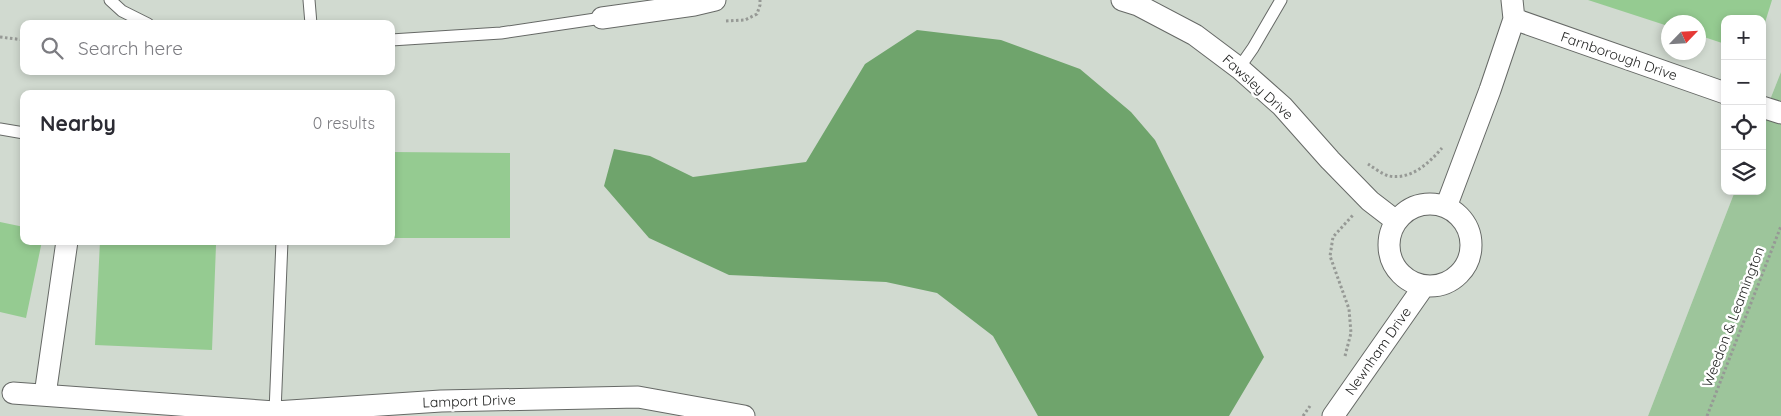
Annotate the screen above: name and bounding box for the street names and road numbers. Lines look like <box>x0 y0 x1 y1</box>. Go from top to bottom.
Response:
street label: Farnborough Drive <box>1558 28 1680 84</box>
street label: Fawsley Drive <box>1219 50 1297 124</box>
street label: Weedon & Leamington <box>1698 244 1768 390</box>
street label: Newnham Drive <box>1341 303 1415 399</box>
street label: Lamport Drive <box>422 390 516 412</box>

